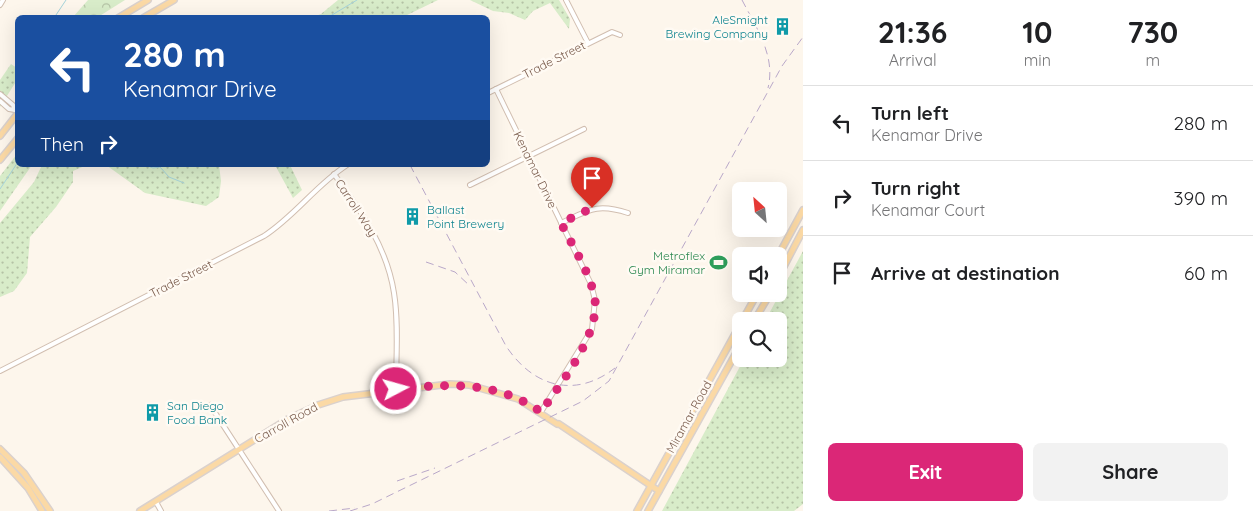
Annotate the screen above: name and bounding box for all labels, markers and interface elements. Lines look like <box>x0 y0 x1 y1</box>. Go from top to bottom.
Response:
place label: AleSmight Brewing Company <box>665 12 768 41</box>
text: 21:36 <box>878 13 947 51</box>
text: 10 <box>1022 13 1052 51</box>
text: 730 <box>1127 13 1178 51</box>
building icon: AleSmight Brewing Company <box>772 17 792 37</box>
text: 280 m <box>123 32 226 76</box>
icon: left <box>40 35 105 100</box>
street label: Trade Street <box>520 37 588 82</box>
text: Arrival <box>889 50 937 70</box>
text: min <box>1024 50 1051 70</box>
text: m <box>1145 50 1160 70</box>
text: Kenamar Drive <box>123 75 277 103</box>
text: Turn left <box>871 101 949 125</box>
icon: left <box>828 109 856 137</box>
text: 280 m <box>1173 111 1228 135</box>
text: Kenamar Drive <box>871 125 983 145</box>
street label: Kenamar Drive <box>510 129 561 211</box>
icon: right <box>94 130 122 158</box>
text: Then <box>40 132 84 156</box>
pin <box>571 157 613 208</box>
icon: arrive <box>578 164 606 192</box>
street label: Carroll Way <box>332 176 381 239</box>
text: Turn right <box>871 176 960 200</box>
north arrow <box>732 182 788 238</box>
map controls <box>732 182 787 367</box>
icon: right <box>828 184 856 212</box>
text: 390 m <box>1174 186 1228 210</box>
text: Kenamar Court <box>871 200 985 220</box>
place label: Ballast Point Brewery <box>427 202 504 231</box>
building icon: Ballast Point Brewery <box>403 207 423 227</box>
button: sound <box>732 247 787 302</box>
place label: Metroflex Gym Miramar <box>629 248 705 277</box>
sports icon: Metroflex Gym Miramar <box>709 253 729 273</box>
street label: Trade Street <box>147 256 215 301</box>
icon: arrive <box>828 259 856 287</box>
text: Arrive at destination <box>871 261 1060 285</box>
text: 60 m <box>1184 261 1228 285</box>
button: search <box>732 312 787 367</box>
position arrow <box>369 362 421 414</box>
street label: Miramar Road <box>663 378 715 455</box>
place label: San Diego Food Bank <box>167 398 227 427</box>
street label: Carroll Road <box>252 399 320 446</box>
building icon: San Diego Food Bank <box>143 403 163 423</box>
button: Exit <box>828 443 1023 501</box>
button: Share <box>1033 443 1228 501</box>

